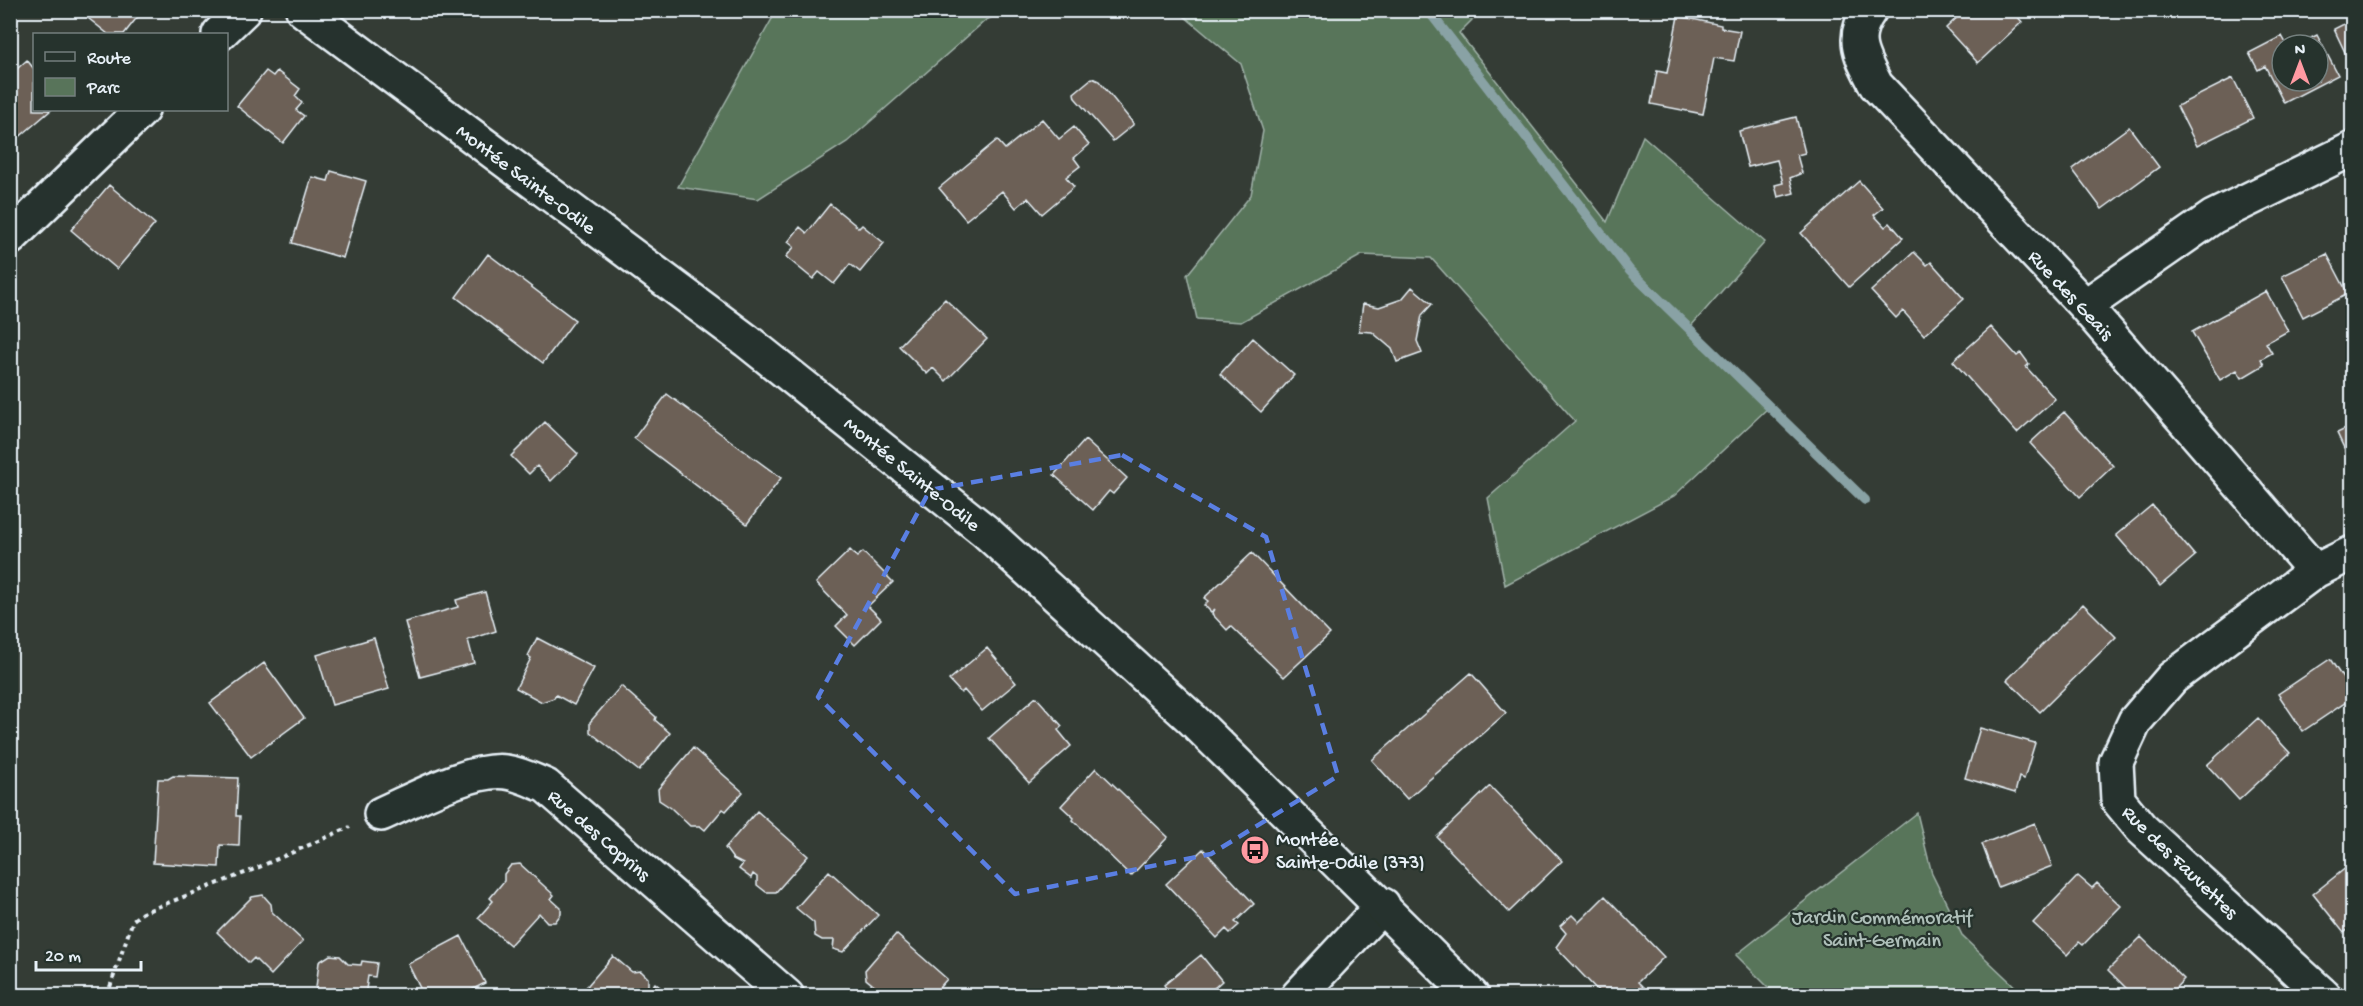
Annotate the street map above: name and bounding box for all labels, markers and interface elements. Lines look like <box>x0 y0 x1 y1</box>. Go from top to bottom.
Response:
legend <box>33 33 228 111</box>
north arrow <box>2270 33 2330 93</box>
text: N <box>2295 42 2306 61</box>
text: Route <box>87 49 132 70</box>
text: Parc <box>86 79 120 100</box>
street label: Montée Sainte-Odile <box>450 121 600 241</box>
street label: Rue des Geais <box>2022 247 2117 347</box>
street label: Montée Sainte-Odile <box>838 414 984 538</box>
street label: Rue des Coprins <box>542 786 654 888</box>
street label: Rue des Fauvettes <box>2116 802 2242 925</box>
place label: Montée Sainte-Odile (373) <box>1276 830 1425 876</box>
bus stop icon: Montée Sainte-Odile (373) <box>1239 834 1271 866</box>
park label: Jardin Commémoratif Saint-Germain <box>1792 908 1974 954</box>
scale bar <box>36 934 141 972</box>
text: 20 m <box>45 947 81 968</box>

